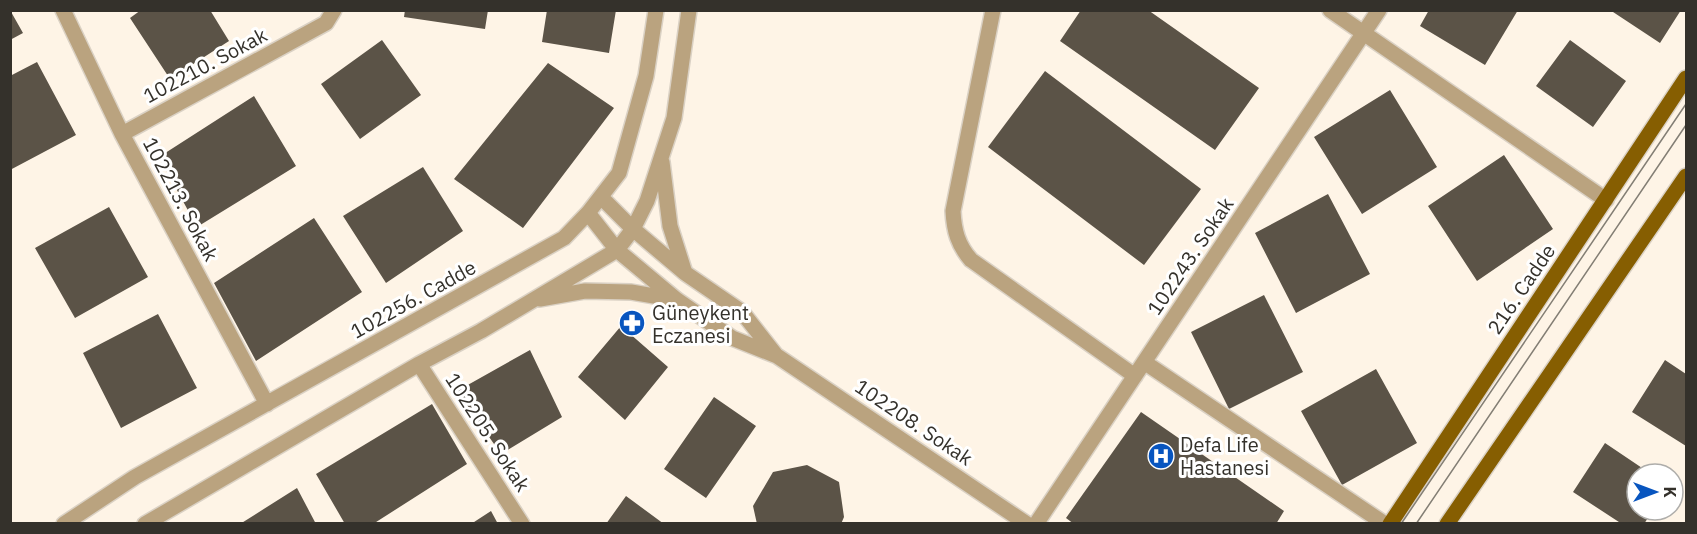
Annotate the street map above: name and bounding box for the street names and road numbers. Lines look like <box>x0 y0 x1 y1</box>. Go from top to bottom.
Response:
street label: 102210. Sokak <box>138 21 272 109</box>
street label: 102213. Sokak <box>137 132 225 266</box>
street label: 102243. Sokak <box>1141 191 1240 320</box>
street label: 216. Cadde <box>1481 239 1561 339</box>
street label: 102256. Cadde <box>345 253 481 345</box>
street label: 102205. Sokak <box>439 367 537 497</box>
street label: 102208. Sokak <box>850 373 979 472</box>

